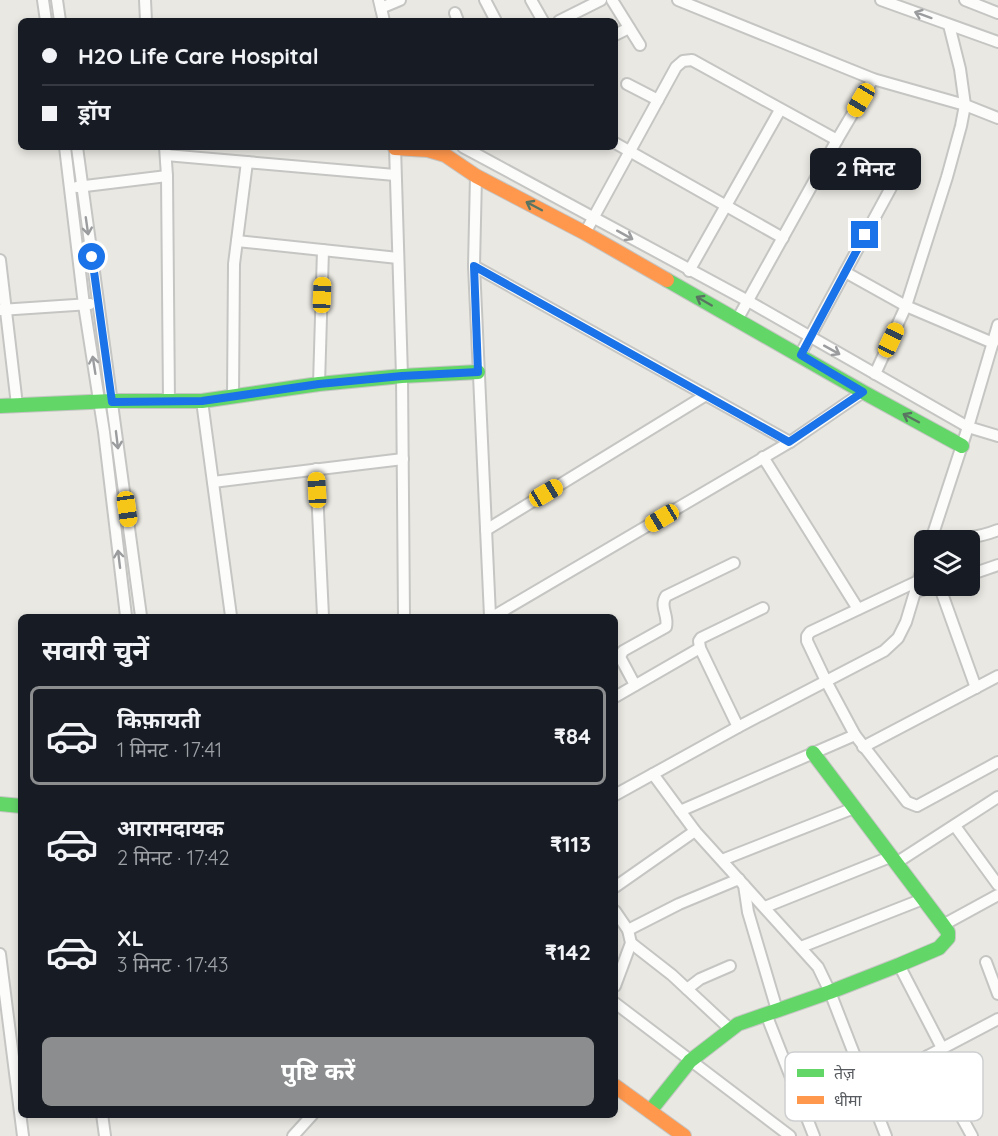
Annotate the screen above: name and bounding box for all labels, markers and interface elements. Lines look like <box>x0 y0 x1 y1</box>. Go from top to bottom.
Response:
one-way arrow <box>914 9 933 20</box>
text: H2O Life Care Hospital <box>78 42 319 70</box>
car <box>844 80 878 120</box>
text: ड्रॉप <box>78 98 111 126</box>
callout: 2 मिनट <box>810 148 920 190</box>
text: 2 मिनट <box>836 156 895 181</box>
one-way arrow <box>526 200 544 212</box>
one-way arrow <box>82 215 93 235</box>
route end <box>851 221 878 248</box>
one-way arrow <box>616 229 633 241</box>
route start <box>78 243 105 270</box>
car <box>312 277 332 313</box>
one-way arrow <box>696 295 713 307</box>
car <box>875 320 907 360</box>
one-way arrow <box>823 344 840 356</box>
one-way arrow <box>88 356 99 376</box>
one-way arrow <box>903 412 920 424</box>
one-way arrow <box>112 429 123 449</box>
car <box>307 472 327 508</box>
car <box>526 476 566 510</box>
car <box>116 490 138 528</box>
car <box>642 501 682 535</box>
map controls <box>914 530 980 596</box>
button: layers <box>914 530 980 596</box>
one-way arrow <box>113 549 124 569</box>
text: सवारी चुनें <box>42 633 149 667</box>
text: किफ़ायती <box>117 706 201 734</box>
icon: car <box>45 709 99 763</box>
text: ₹84 <box>554 722 591 750</box>
text: 1 मिनट · 17:41 <box>117 737 222 762</box>
text: आरामदायक <box>117 814 224 842</box>
icon: car <box>45 817 99 871</box>
text: ₹113 <box>550 830 591 858</box>
text: 2 मिनट · 17:42 <box>117 845 230 870</box>
text: XL <box>117 924 144 952</box>
icon: car <box>45 925 99 979</box>
text: ₹142 <box>545 938 591 966</box>
text: 3 मिनट · 17:43 <box>117 952 229 977</box>
button: पुष्टि करें <box>42 1037 594 1106</box>
legend <box>785 1052 983 1121</box>
text: तेज़ <box>834 1063 856 1083</box>
text: धीमा <box>834 1090 863 1110</box>

